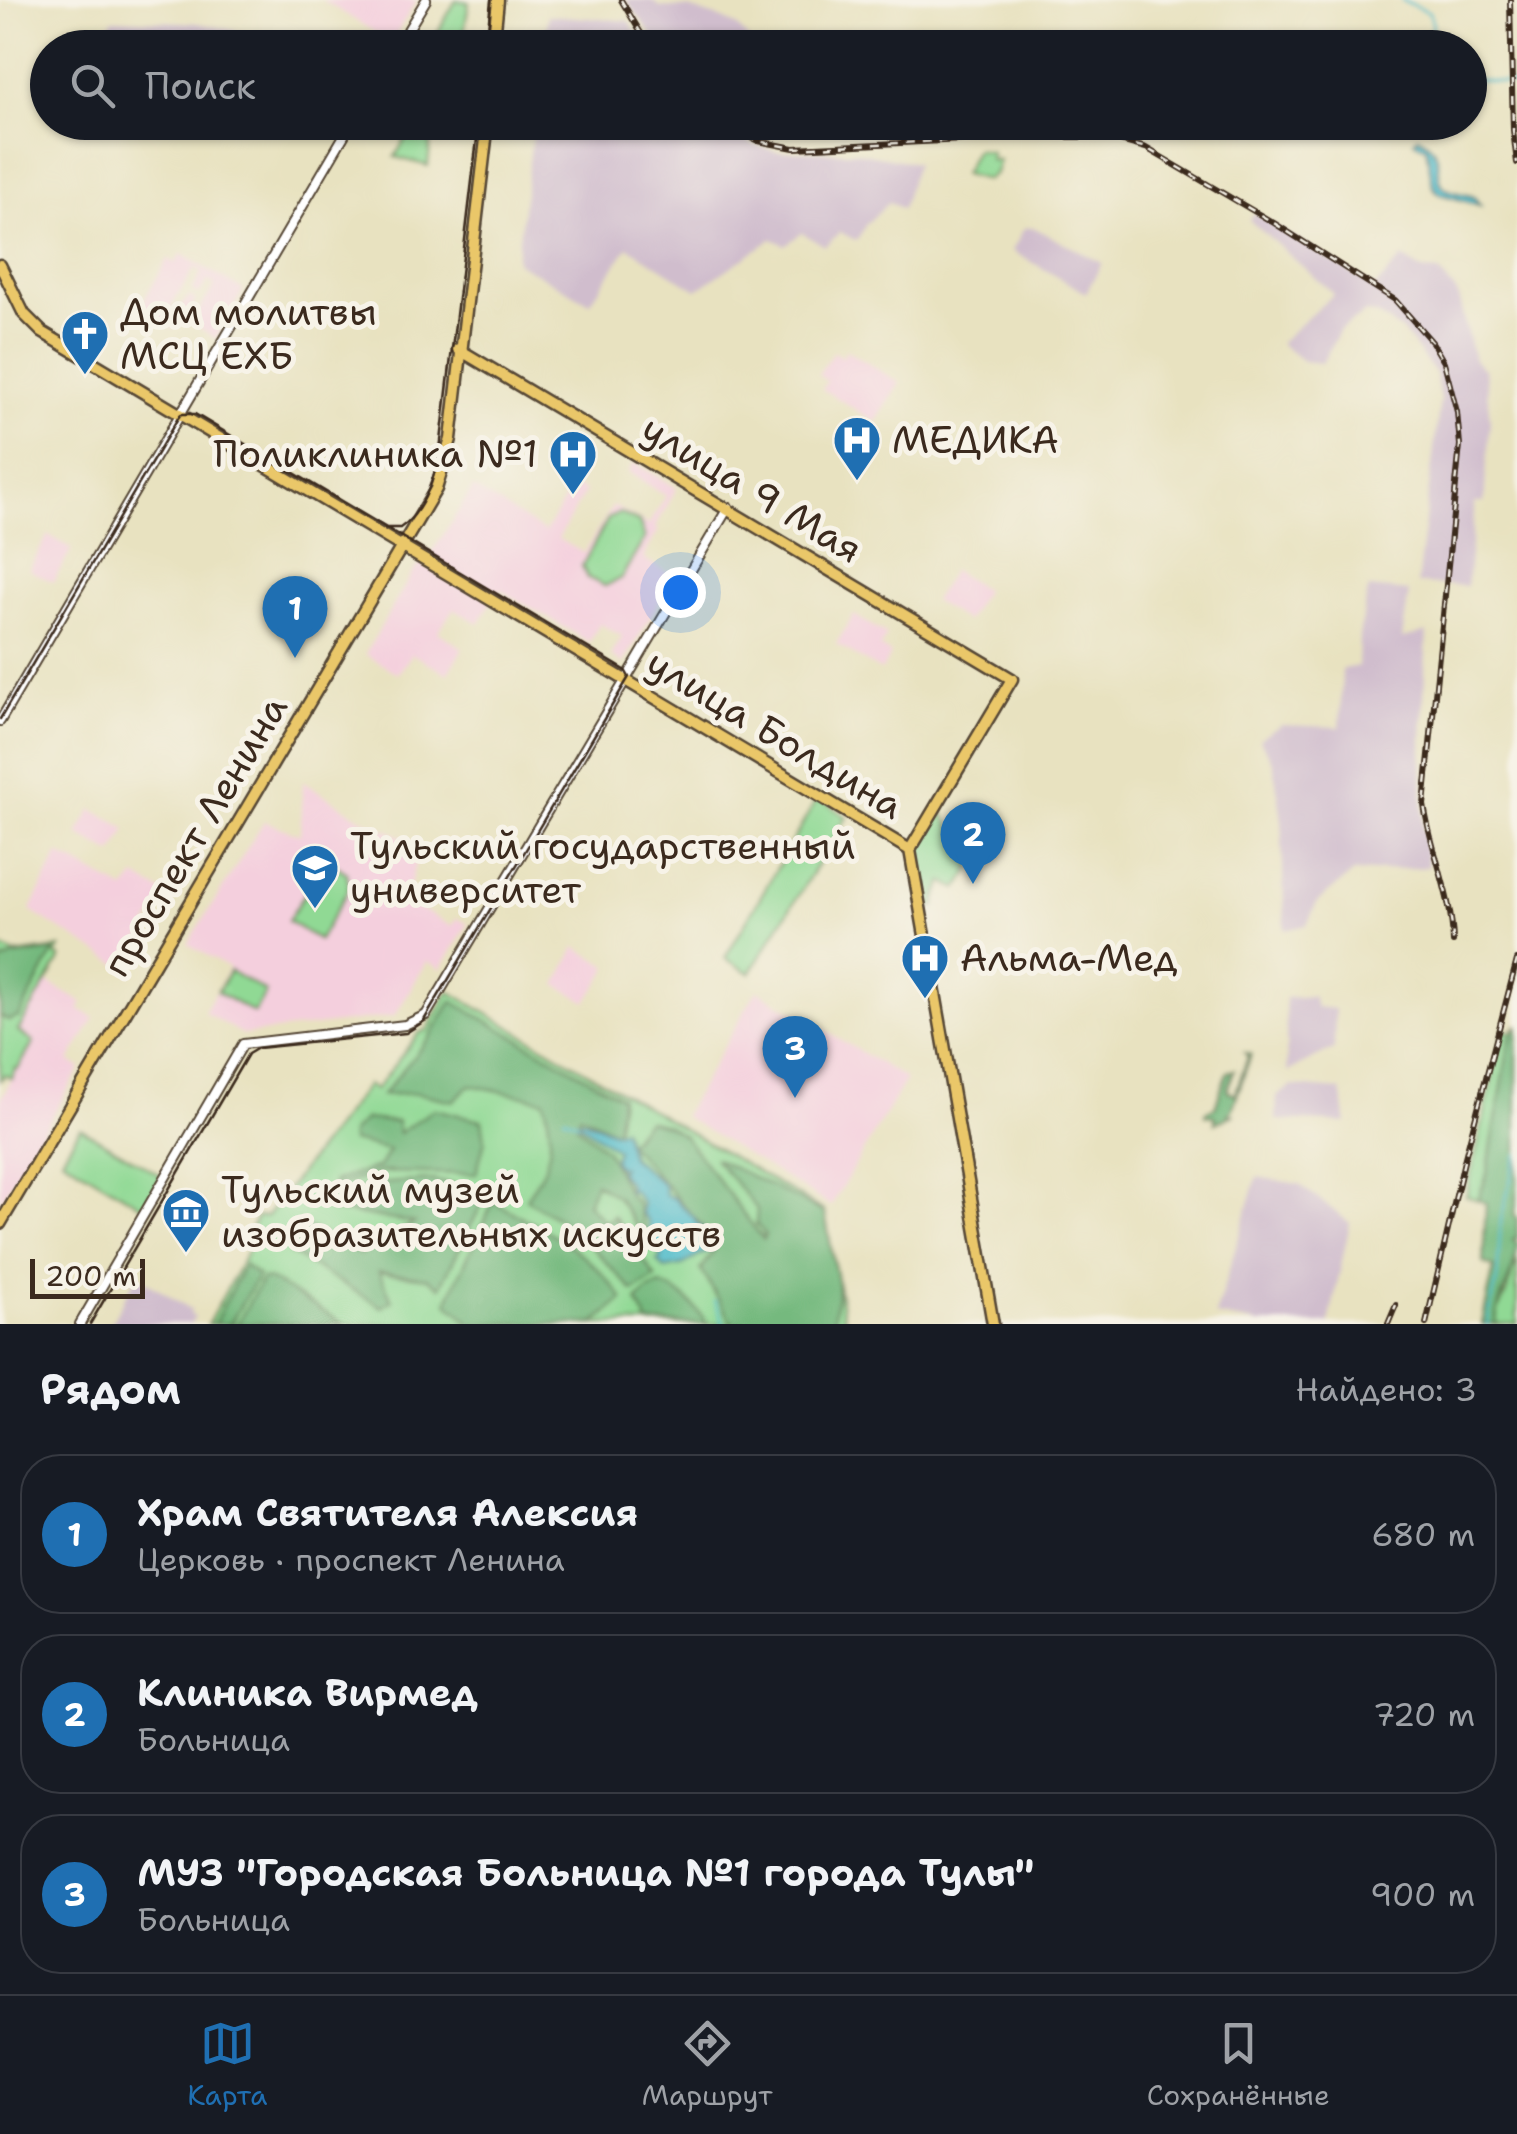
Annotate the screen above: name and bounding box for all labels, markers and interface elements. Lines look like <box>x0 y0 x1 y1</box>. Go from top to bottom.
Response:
search box <box>30 30 1487 140</box>
icon: search <box>65 58 120 113</box>
text: Поиск <box>145 60 256 111</box>
place label: Дом молитвы МСЦ ЕХБ <box>120 286 377 381</box>
church icon: Дом молитвы МСЦ ЕХБ <box>59 308 111 376</box>
street label: улица 9 Мая <box>633 403 872 574</box>
hospital icon: МЕДИКА <box>831 414 883 482</box>
place label: МЕДИКА <box>892 414 1059 465</box>
place label: Поликлиника №1 <box>213 428 538 479</box>
hospital icon: Поликлиника №1 <box>547 428 599 496</box>
your location <box>655 567 706 618</box>
pin: 1 <box>262 576 328 658</box>
street label: улица Болдина <box>637 637 913 831</box>
street label: проспект Ленина <box>90 685 299 986</box>
pin: 2 <box>940 802 1006 884</box>
place label: Тульский государственный университет <box>350 820 856 915</box>
school or university icon: Тульский государственный университет <box>289 842 341 910</box>
hospital icon: Альма-Мед <box>899 932 951 1000</box>
place label: Альма-Мед <box>960 932 1178 983</box>
pin: 3 <box>762 1016 828 1098</box>
place label: Тульский музей изобразительных искусств <box>221 1164 721 1259</box>
museum icon: Тульский музей изобразительных искусств <box>160 1186 212 1254</box>
scale bar <box>30 1254 145 1298</box>
text: 200 m <box>45 1257 136 1295</box>
text: Рядом <box>40 1361 181 1417</box>
text: Найдено: 3 <box>1296 1368 1477 1411</box>
text: Храм Святителя Алексия <box>137 1487 638 1538</box>
text: 1 <box>67 1513 82 1556</box>
text: 680 m <box>1371 1513 1475 1556</box>
text: Церковь · проспект Ленина <box>137 1538 565 1581</box>
text: Клиника Вирмед <box>137 1667 478 1718</box>
text: 2 <box>63 1693 86 1736</box>
text: 720 m <box>1373 1693 1475 1736</box>
text: Больница <box>137 1718 290 1761</box>
text: МУЗ "Городская Больница №1 города Тулы" <box>137 1847 1034 1898</box>
text: 3 <box>63 1873 86 1916</box>
text: 900 m <box>1370 1873 1475 1916</box>
text: Больница <box>137 1898 290 1941</box>
tab: Карта <box>187 2016 267 2114</box>
tab: Маршрут <box>642 2016 772 2114</box>
tab: Сохранённые <box>1147 2016 1330 2114</box>

